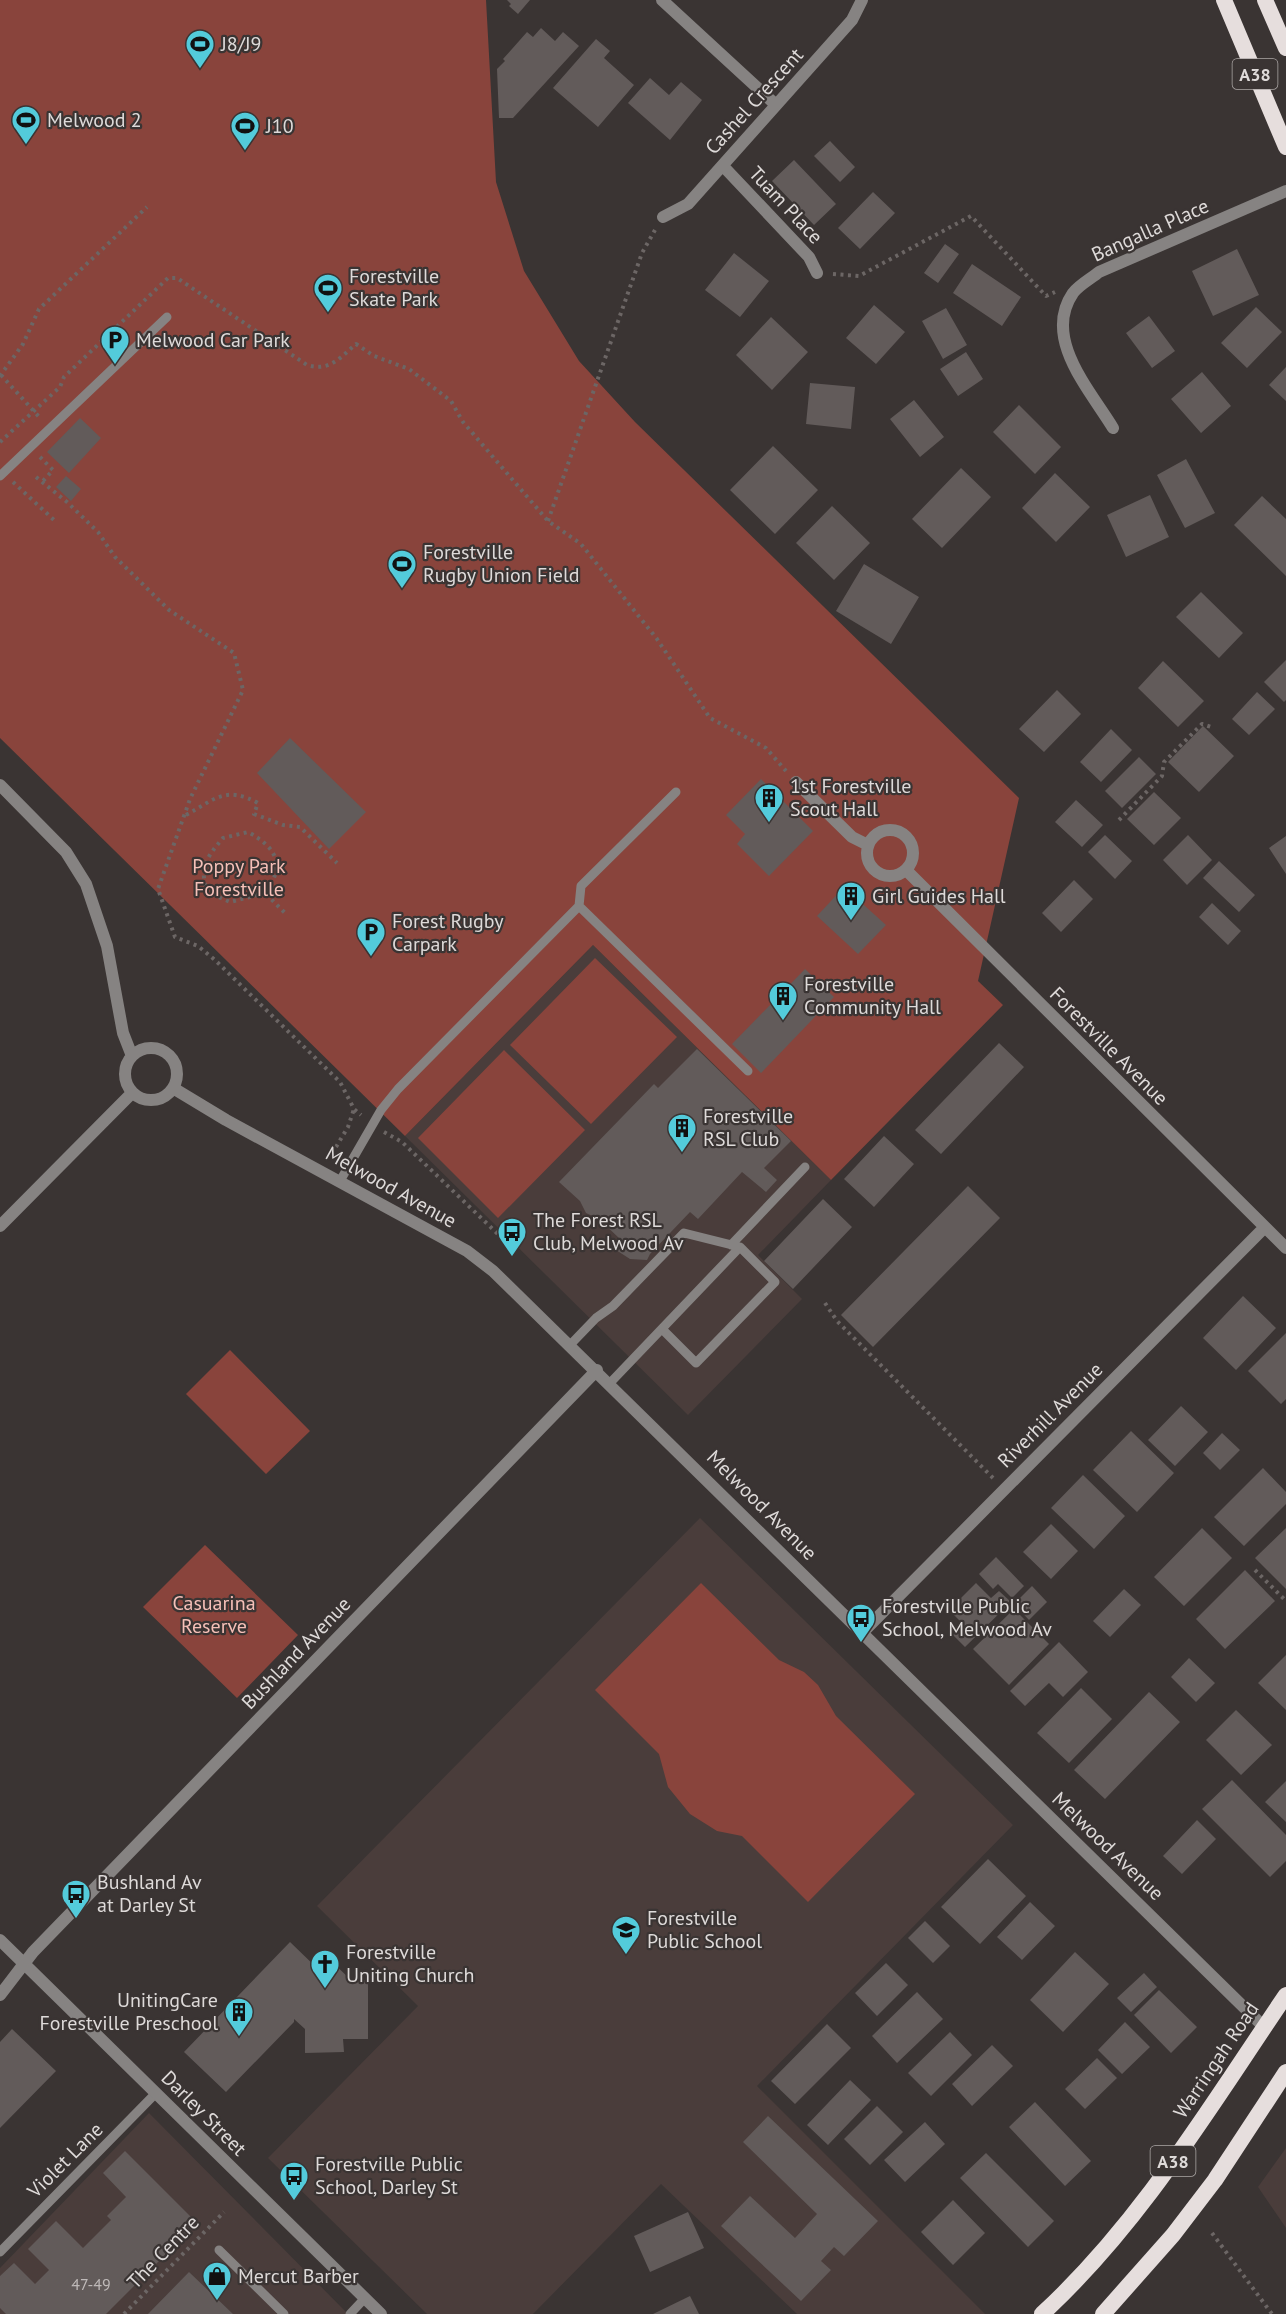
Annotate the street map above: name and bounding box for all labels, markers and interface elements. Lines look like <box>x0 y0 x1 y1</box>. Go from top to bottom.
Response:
sports icon: J8/J9 <box>184 28 216 70</box>
place label: J8/J9 <box>220 31 262 57</box>
street label: Cashel Crescent <box>699 42 809 160</box>
road number: A38 <box>1232 59 1278 89</box>
sports icon: Melwood 2 <box>10 104 42 146</box>
place label: Melwood 2 <box>47 107 142 133</box>
sports icon: J10 <box>229 110 261 152</box>
place label: J10 <box>265 113 294 139</box>
street label: Tuam Place <box>743 161 829 249</box>
street label: Bangalla Place <box>1087 193 1213 267</box>
place label: Forestville Skate Park <box>349 263 439 312</box>
sports icon: Forestville Skate Park <box>312 272 344 314</box>
parking icon: Melwood Car Park <box>99 324 131 366</box>
place label: Melwood Car Park <box>136 327 290 353</box>
place label: Forestville Rugby Union Field <box>423 539 580 588</box>
sports icon: Forestville Rugby Union Field <box>386 548 418 590</box>
place label: 1st Forestville Scout Hall <box>790 773 912 822</box>
building icon: 1st Forestville Scout Hall <box>753 782 785 824</box>
park label: Poppy Park Forestville <box>192 853 286 902</box>
building icon: Girl Guides Hall <box>835 880 867 922</box>
place label: Girl Guides Hall <box>872 883 1006 909</box>
place label: Forest Rugby Carpark <box>392 908 504 957</box>
parking icon: Forest Rugby Carpark <box>355 916 387 958</box>
place label: Forestville Community Hall <box>804 971 941 1020</box>
building icon: Forestville Community Hall <box>767 980 799 1022</box>
street label: Forestville Avenue <box>1044 981 1174 1111</box>
place label: Forestville RSL Club <box>703 1103 793 1152</box>
building icon: Forestville RSL Club <box>666 1112 698 1154</box>
street label: Melwood Avenue <box>321 1140 461 1234</box>
place label: The Forest RSL Club, Melwood Av <box>533 1207 684 1256</box>
bus stop icon: The Forest RSL Club, Melwood Av <box>496 1216 528 1258</box>
street label: Riverhill Avenue <box>992 1357 1108 1473</box>
street label: Melwood Avenue <box>701 1444 823 1566</box>
park label: Casuarina Reserve <box>172 1590 256 1639</box>
street label: Bushland Avenue <box>236 1591 356 1715</box>
place label: Forestville Public School, Melwood Av <box>882 1593 1052 1642</box>
bus stop icon: Forestville Public School, Melwood Av <box>845 1602 877 1644</box>
street label: Melwood Avenue <box>1047 1786 1169 1906</box>
place label: Bushland Av at Darley St <box>97 1869 202 1918</box>
bus stop icon: Bushland Av at Darley St <box>60 1878 92 1920</box>
place label: Forestville Public School <box>647 1905 762 1954</box>
school or university icon: Forestville Public School <box>610 1914 642 1956</box>
place label: Forestville Uniting Church <box>346 1939 474 1988</box>
church icon: Forestville Uniting Church <box>309 1948 341 1990</box>
place label: UnitingCare Forestville Preschool <box>40 1987 218 2036</box>
building icon: UnitingCare Forestville Preschool <box>223 1996 255 2038</box>
street label: Warringah Road <box>1168 1997 1264 2123</box>
street label: Darley Street <box>156 2065 252 2161</box>
street label: Violet Lane <box>21 2117 108 2204</box>
road number: A38 <box>1150 2146 1196 2176</box>
place label: Forestville Public School, Darley St <box>315 2151 463 2200</box>
bus stop icon: Forestville Public School, Darley St <box>278 2160 310 2202</box>
street label: The Centre <box>121 2209 205 2295</box>
shop icon: Mercut Barber <box>201 2260 233 2302</box>
place label: Mercut Barber <box>238 2263 359 2289</box>
house number: 47-49 <box>71 2274 111 2294</box>

